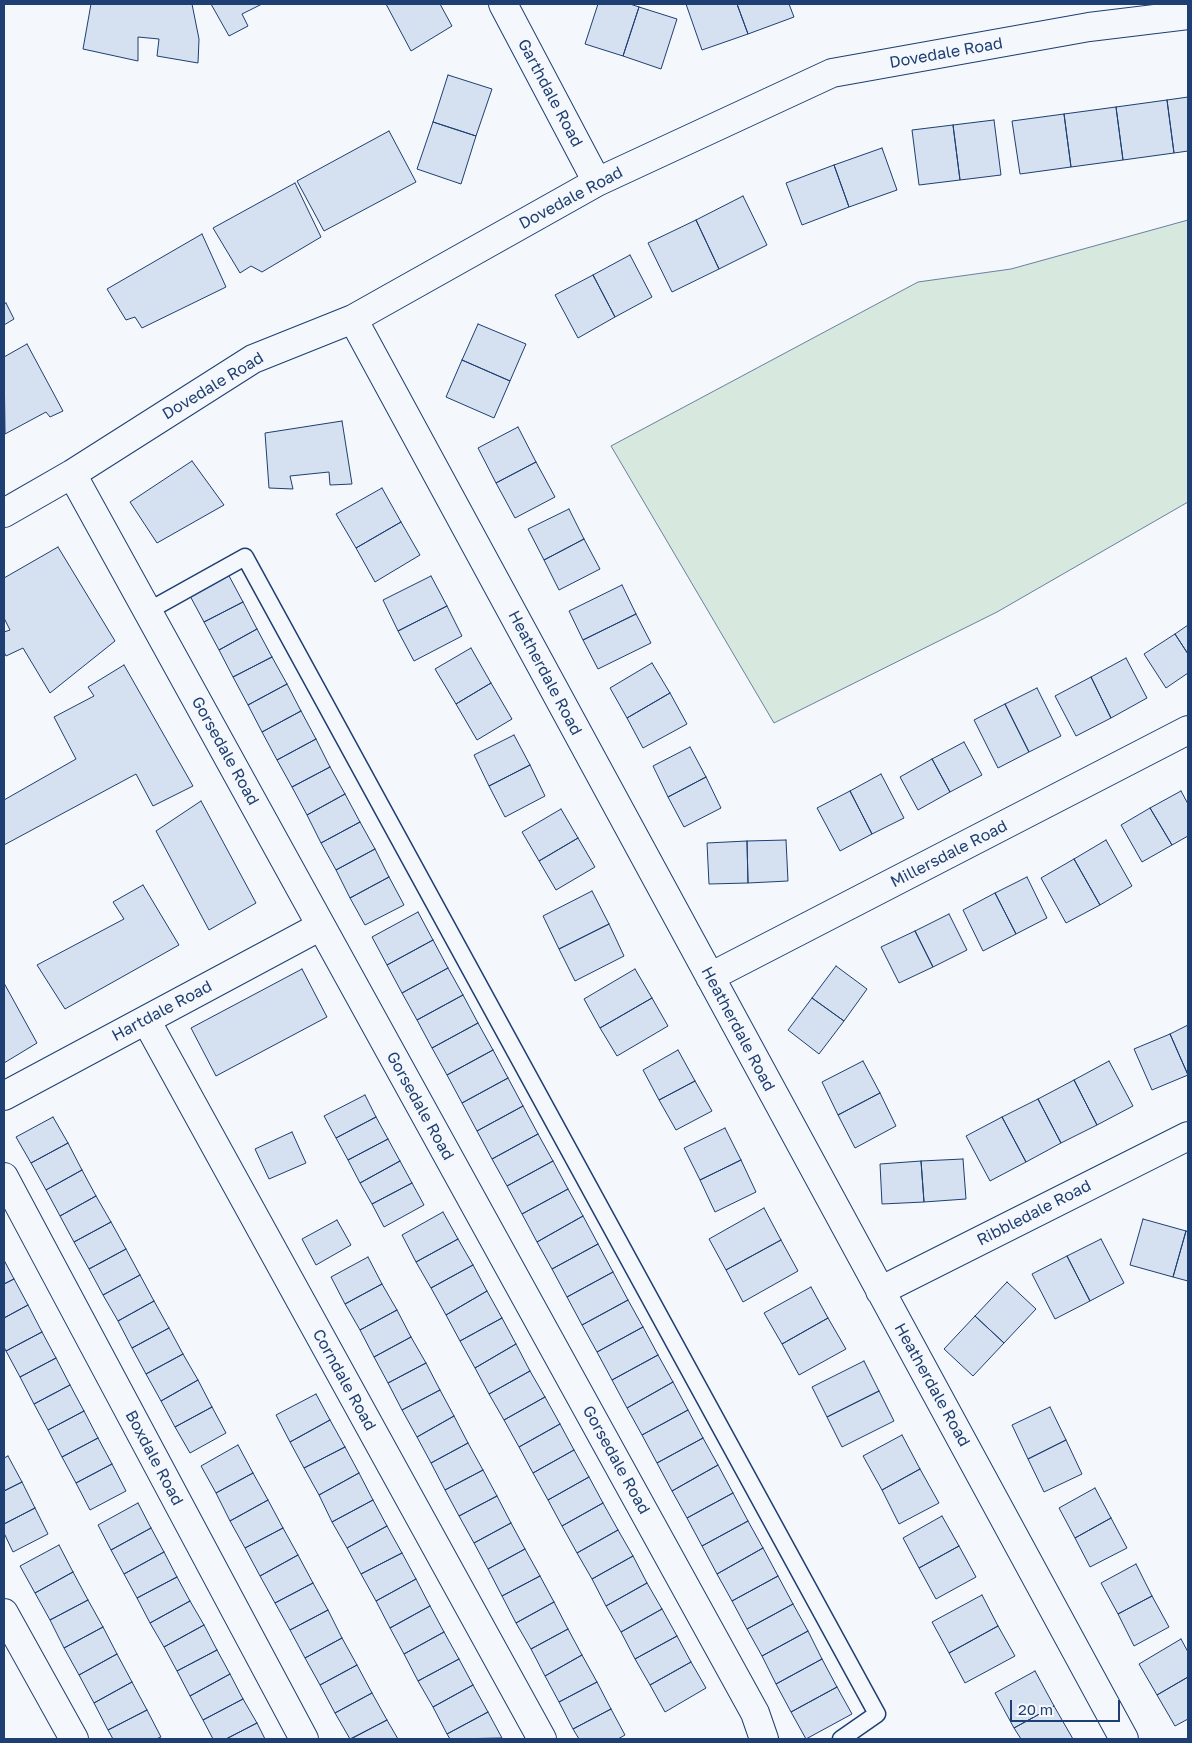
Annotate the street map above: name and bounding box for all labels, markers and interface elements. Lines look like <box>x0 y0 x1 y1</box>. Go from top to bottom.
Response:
street label: Dovedale Road <box>888 34 1004 72</box>
street label: Garthdale Road <box>513 36 587 150</box>
street label: Dovedale Road <box>516 163 626 233</box>
street label: Dovedale Road <box>159 348 267 424</box>
street label: Heatherdale Road <box>504 607 586 739</box>
street label: Gorsedale Road <box>187 693 263 809</box>
street label: Millersdale Road <box>887 816 1011 892</box>
street label: Heatherdale Road <box>697 963 779 1095</box>
street label: Hartdale Road <box>109 977 215 1045</box>
street label: Gorsedale Road <box>382 1048 458 1164</box>
street label: Ribbledale Road <box>974 1176 1094 1250</box>
street label: Heatherdale Road <box>890 1320 974 1450</box>
street label: Corndale Road <box>308 1326 380 1434</box>
street label: Gorsedale Road <box>578 1402 654 1518</box>
street label: Boxdale Road <box>121 1407 187 1509</box>
scale bar <box>1012 1690 1122 1722</box>
text: 20 m <box>1018 1700 1053 1718</box>

